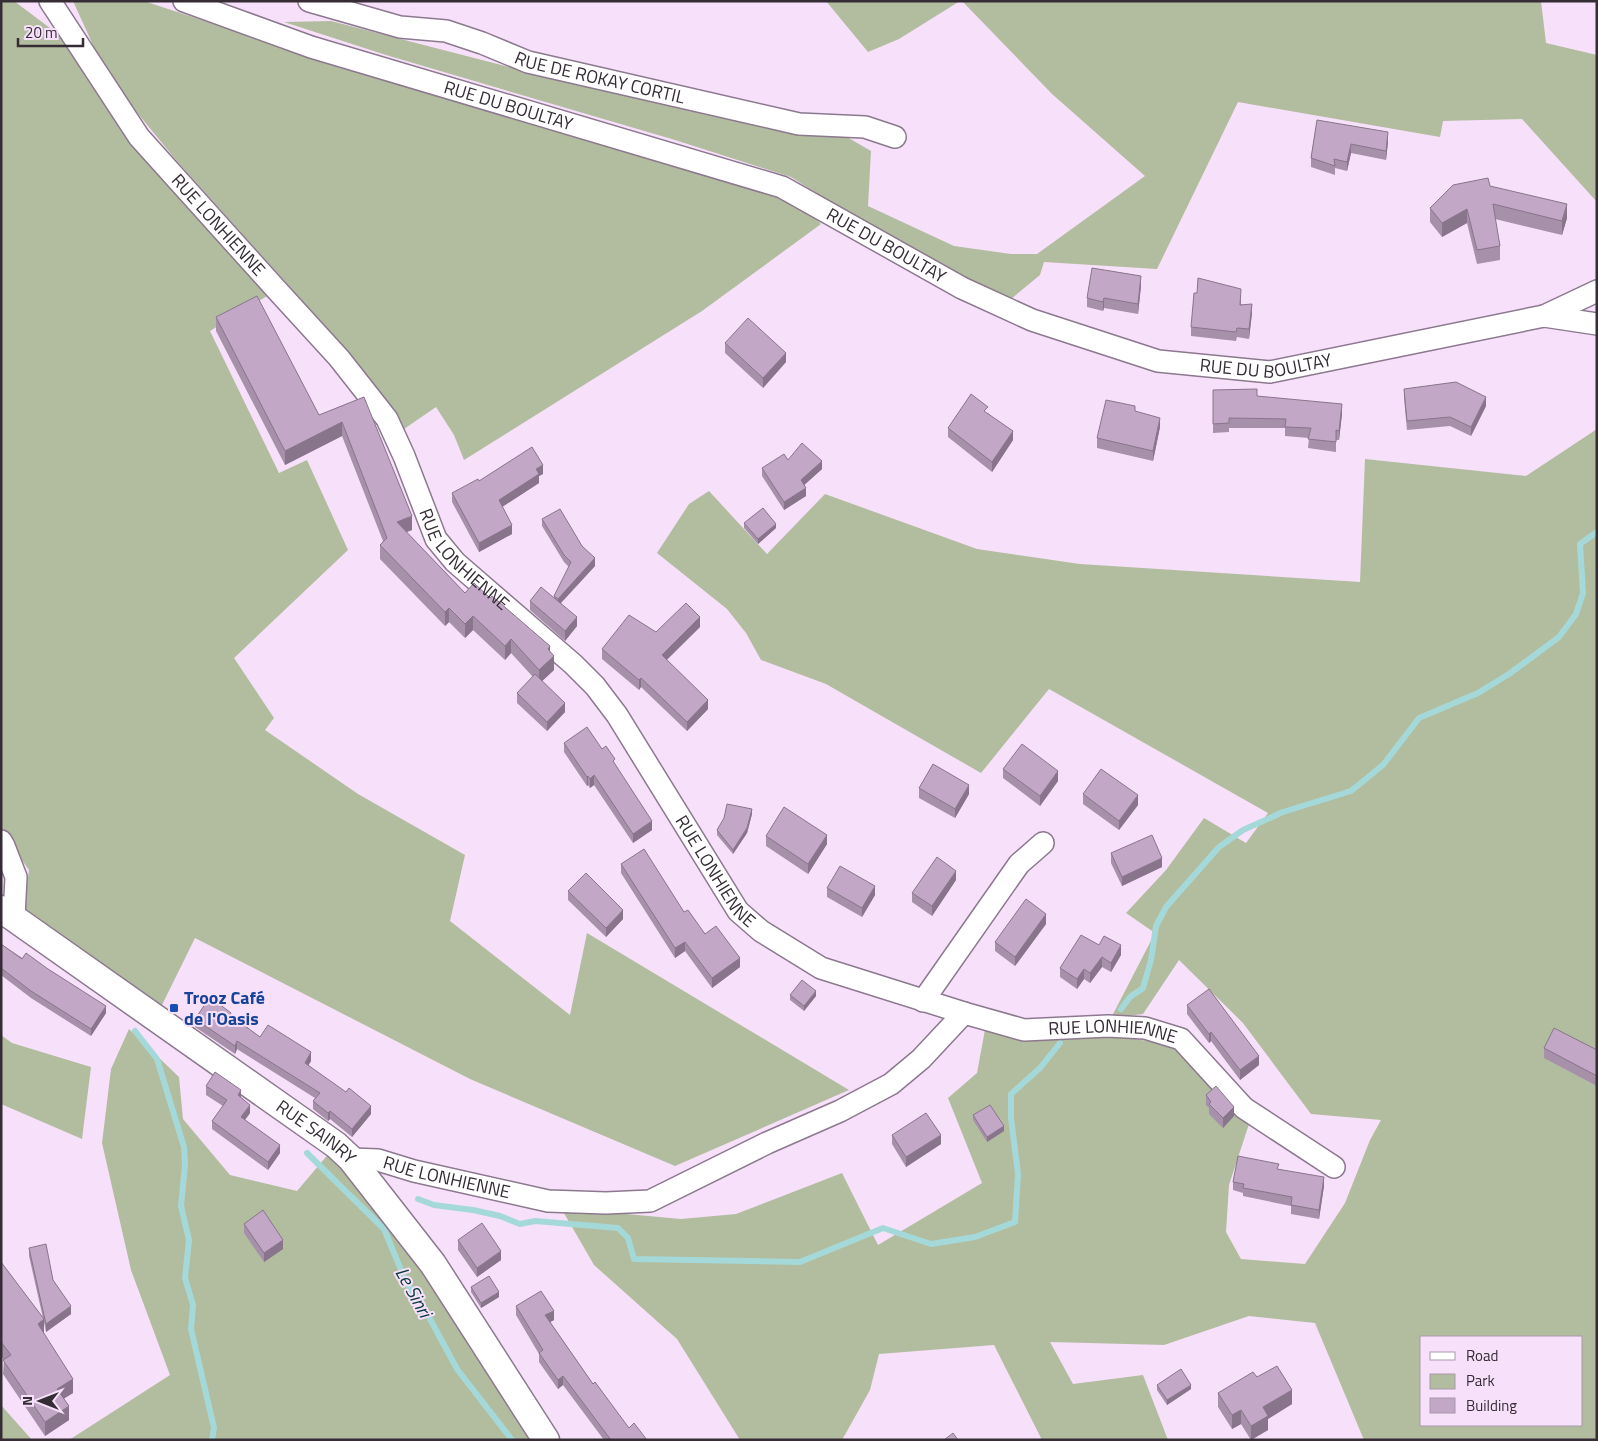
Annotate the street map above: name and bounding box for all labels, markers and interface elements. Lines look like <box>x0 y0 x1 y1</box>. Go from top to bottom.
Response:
scale bar <box>18 15 82 47</box>
text: 20 m <box>25 21 58 44</box>
street label: RUE DE ROKAY CORTIL <box>511 44 688 111</box>
street label: RUE DU BOULTAY <box>441 73 577 137</box>
street label: RUE LONHIENNE <box>165 167 272 282</box>
street label: RUE DU BOULTAY <box>822 201 952 290</box>
street label: RUE DU BOULTAY <box>1198 346 1335 385</box>
street label: RUE LONHIENNE <box>412 504 516 616</box>
street label: RUE LONHIENNE <box>669 810 762 934</box>
place label: Trooz Café de l'Oasis <box>184 984 265 1032</box>
marker: Trooz Café de l'Oasis <box>168 1002 180 1014</box>
street label: RUE LONHIENNE <box>1048 1012 1181 1050</box>
street label: RUE SAINRY <box>271 1093 363 1171</box>
street label: RUE LONHIENNE <box>380 1148 513 1205</box>
water label: Le Sinri <box>389 1261 441 1324</box>
legend <box>1420 1336 1583 1426</box>
text: Road <box>1466 1344 1498 1367</box>
text: Park <box>1466 1369 1495 1392</box>
north arrow <box>15 1376 65 1426</box>
text: Building <box>1466 1394 1517 1417</box>
text: N <box>16 1396 37 1406</box>

